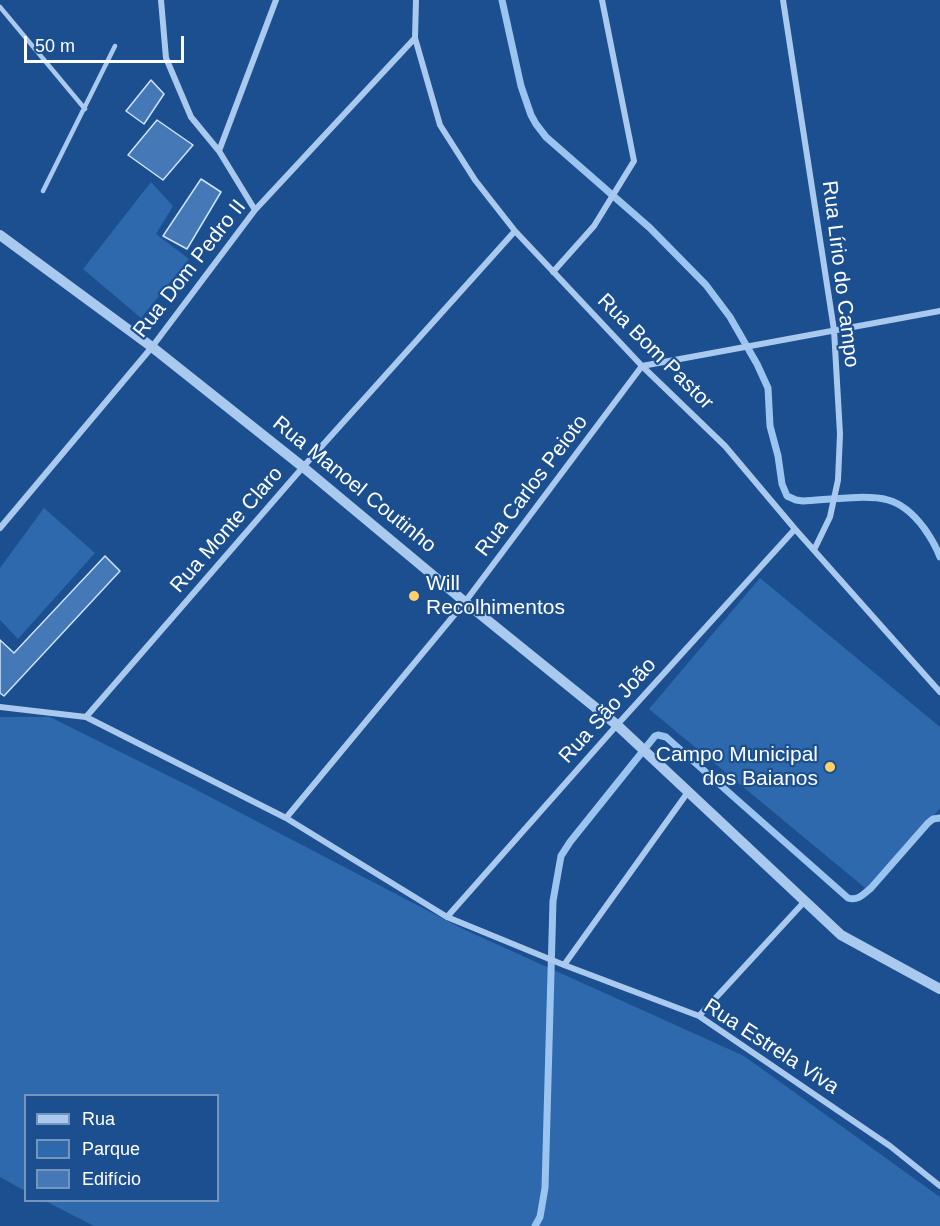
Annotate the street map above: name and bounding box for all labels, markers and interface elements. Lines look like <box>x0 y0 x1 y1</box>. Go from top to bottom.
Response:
scale bar <box>27 24 188 62</box>
text: 50 m <box>35 36 75 56</box>
street label: Rua Lírio do Campo <box>816 179 864 369</box>
street label: Rua Dom Pedro II <box>128 195 252 343</box>
street label: Rua Bom Pastor <box>592 289 718 415</box>
street label: Rua Carlos Peioto <box>471 410 593 562</box>
street label: Rua Manoel Coutinho <box>267 411 441 559</box>
street label: Rua Monte Claro <box>165 462 289 598</box>
place label: Will Recolhimentos <box>426 571 565 621</box>
marker: Will Recolhimentos <box>407 589 421 603</box>
street label: Rua São João <box>554 653 662 769</box>
place label: Campo Municipal dos Baianos <box>656 742 818 792</box>
marker: Campo Municipal dos Baianos <box>823 760 837 774</box>
street label: Rua Estrela Viva <box>699 994 843 1100</box>
legend <box>24 1094 219 1202</box>
text: Rua <box>82 1109 115 1129</box>
text: Parque <box>82 1139 140 1159</box>
text: Edifício <box>82 1169 141 1189</box>

